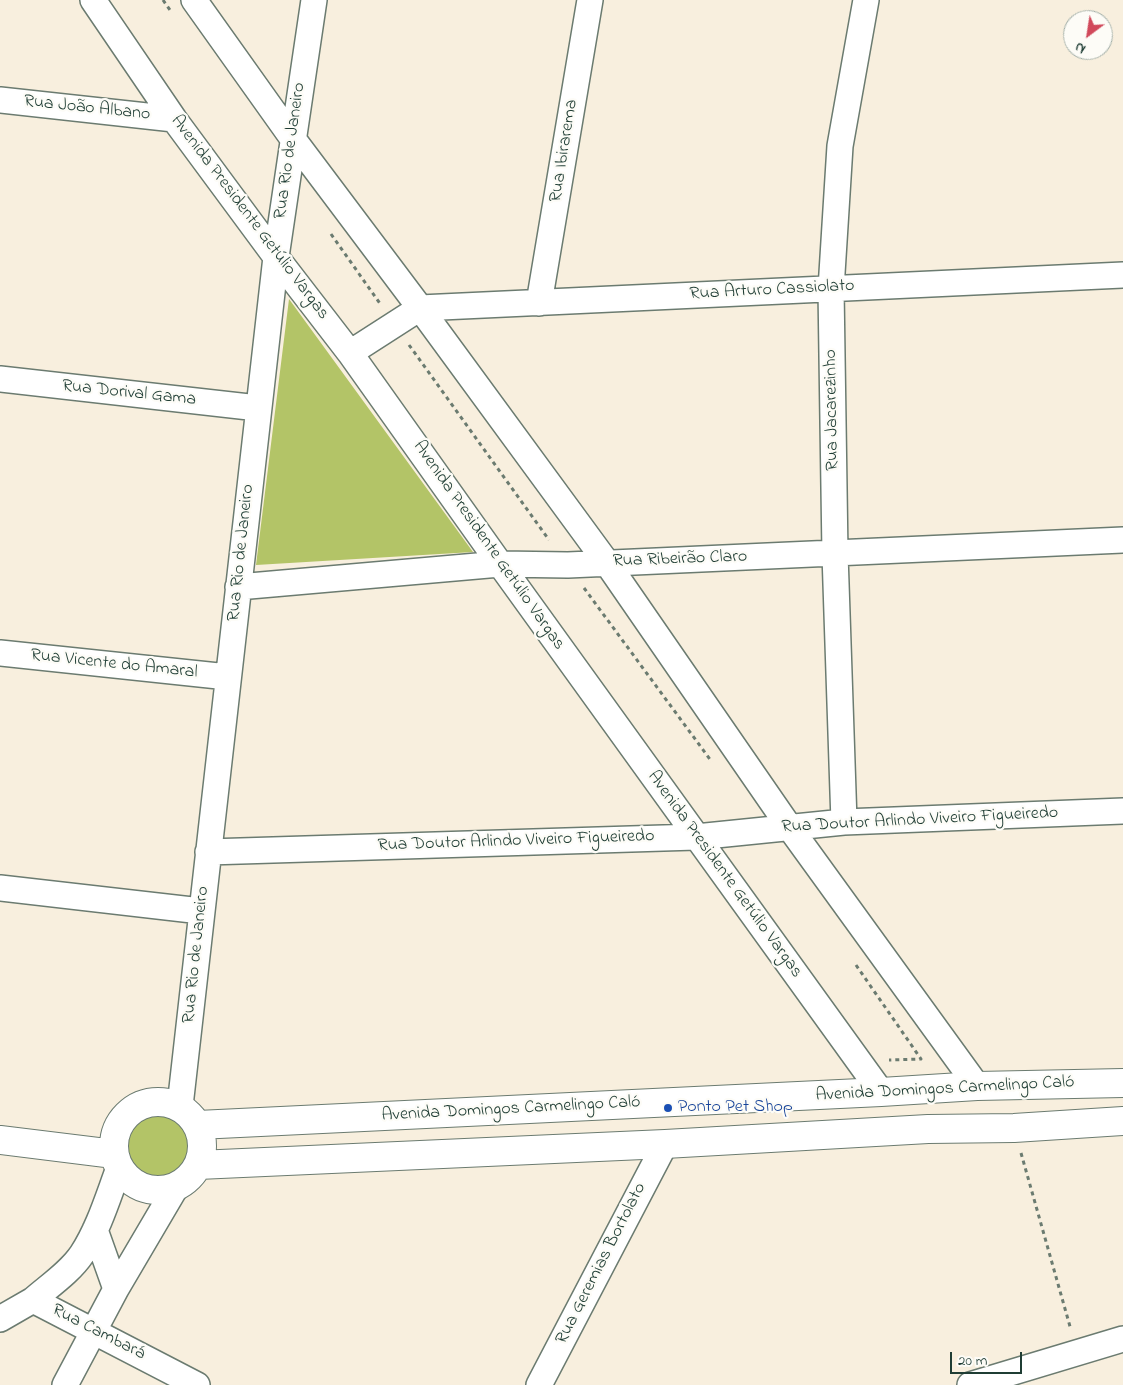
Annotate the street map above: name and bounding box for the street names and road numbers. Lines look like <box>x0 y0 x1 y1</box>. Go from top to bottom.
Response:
street label: Rua Rio de Janeiro <box>271 81 311 221</box>
street label: Rua João Albano <box>23 92 151 126</box>
street label: Rua Ibirarema <box>546 98 584 204</box>
street label: Avenida Presidente Getúlio Vargas <box>165 111 333 325</box>
street label: Rua Arturo Cassiolato <box>689 276 855 306</box>
street label: Rua Jacarezinho <box>821 349 845 471</box>
street label: Rua Dorival Gama <box>61 376 197 412</box>
street label: Avenida Presidente Getúlio Vargas <box>407 437 569 655</box>
street label: Rua Rio de Janeiro <box>224 483 260 623</box>
street label: Rua Ribeirão Claro <box>612 547 748 573</box>
street label: Rua Vicente do Amaral <box>30 645 198 685</box>
street label: Avenida Presidente Getúlio Vargas <box>642 767 806 983</box>
street label: Rua Doutor Arlindo Viveiro Figueiredo <box>781 803 1059 839</box>
street label: Rua Doutor Arlindo Viveiro Figueiredo <box>377 826 655 858</box>
street label: Rua Rio de Janeiro <box>179 885 215 1025</box>
street label: Avenida Domingos Carmelingo Caló <box>815 1072 1075 1108</box>
street label: Avenida Domingos Carmelingo Caló <box>381 1092 641 1128</box>
street label: Rua Geremias Bortolato <box>552 1180 652 1348</box>
street label: Rua Cambará <box>48 1300 148 1366</box>

